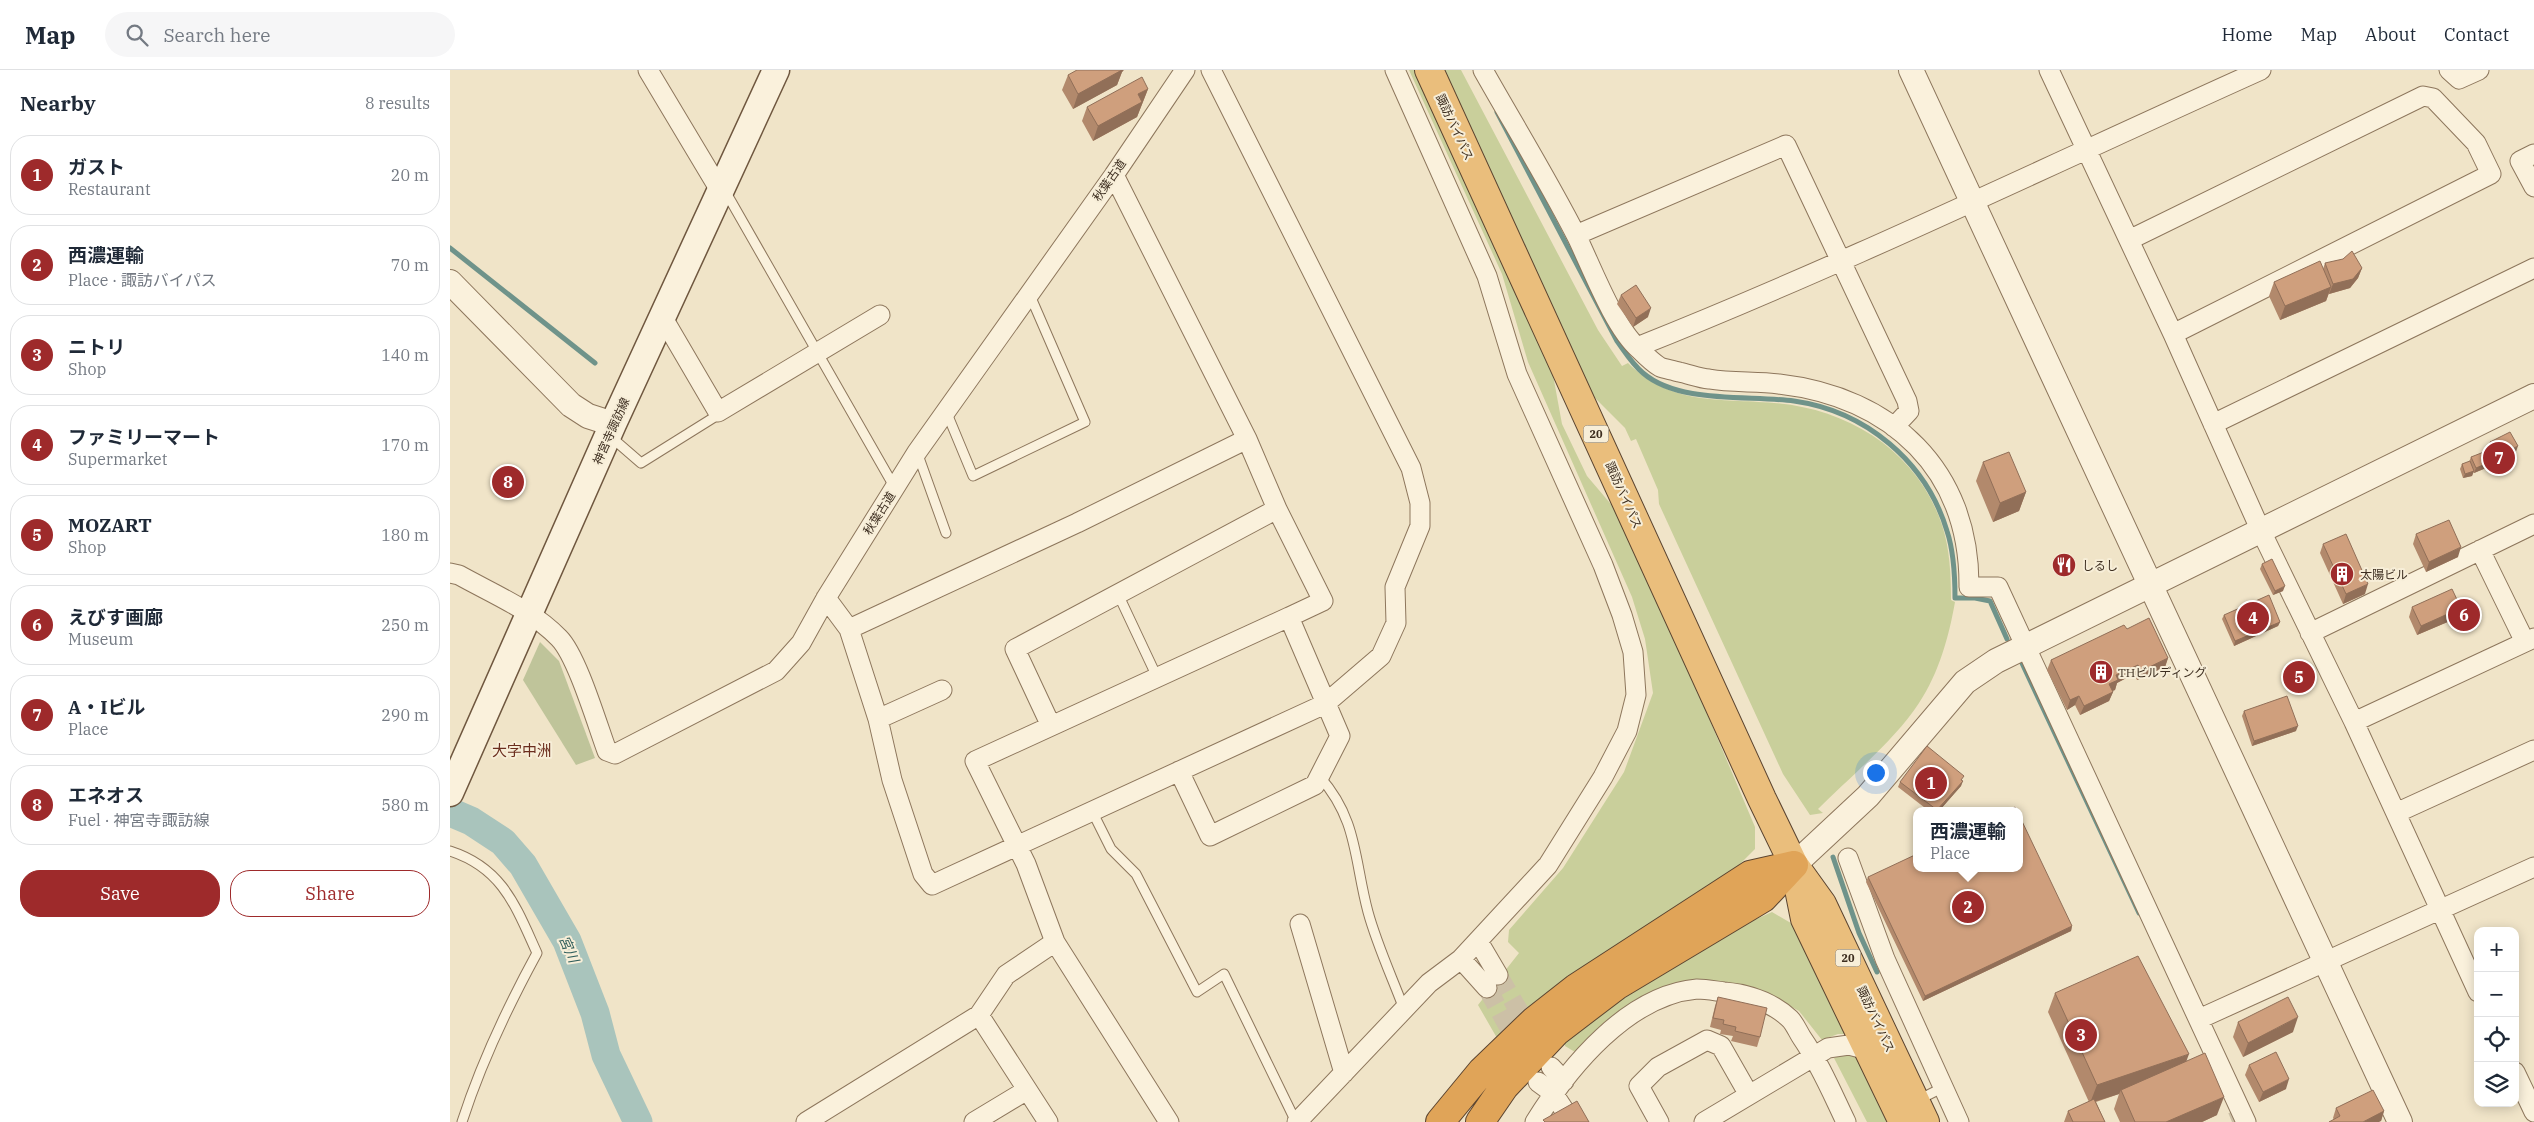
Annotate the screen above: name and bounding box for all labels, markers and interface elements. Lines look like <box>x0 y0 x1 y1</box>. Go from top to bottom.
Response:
search box <box>105 12 455 57</box>
text: Map <box>25 19 75 51</box>
icon: search <box>123 21 151 49</box>
text: Search here <box>163 23 270 47</box>
text: Home <box>2221 23 2273 46</box>
text: Map <box>2301 23 2337 46</box>
text: About <box>2365 23 2416 46</box>
text: Contact <box>2444 23 2509 46</box>
text: Nearby <box>20 89 96 117</box>
street label: 諏訪バイパス <box>1433 91 1477 163</box>
text: 8 results <box>365 93 430 113</box>
text: ガスト <box>68 155 125 179</box>
street label: 秋葉古道 <box>1089 156 1129 204</box>
text: 1 <box>32 165 42 185</box>
text: 20 m <box>391 165 429 185</box>
text: Restaurant <box>68 179 151 199</box>
text: 西濃運輸 <box>68 243 144 267</box>
text: 2 <box>32 255 42 275</box>
text: 70 m <box>391 255 429 275</box>
text: Place · 諏訪バイパス <box>68 270 217 290</box>
text: ニトリ <box>68 335 125 359</box>
text: 3 <box>32 345 42 365</box>
text: 140 m <box>381 345 429 365</box>
text: Shop <box>68 359 106 379</box>
street label: 神宮寺諏訪線 <box>590 395 632 467</box>
text: ファミリーマート <box>68 425 220 449</box>
road number: 20 <box>1584 426 1608 442</box>
text: 4 <box>32 435 42 455</box>
text: 170 m <box>381 435 429 455</box>
pin: 7 <box>2483 439 2515 477</box>
text: Supermarket <box>68 449 167 469</box>
street label: 諏訪バイパス <box>1603 459 1645 531</box>
pin: 8 <box>492 463 524 501</box>
street label: 秋葉古道 <box>860 489 898 537</box>
text: MOZART <box>68 513 152 537</box>
text: 5 <box>32 525 42 545</box>
text: 180 m <box>381 525 429 545</box>
text: Shop <box>68 537 106 557</box>
restaurant icon: しるし <box>2051 552 2077 578</box>
place label: しるし <box>2082 558 2118 573</box>
building icon: 太陽ビル <box>2329 561 2355 587</box>
place label: 太陽ビル <box>2360 567 2408 582</box>
pin: 6 <box>2448 596 2480 634</box>
pin: 4 <box>2237 599 2269 637</box>
text: えびす画廊 <box>68 605 163 629</box>
text: 6 <box>32 615 42 635</box>
text: 250 m <box>381 615 429 635</box>
text: Museum <box>68 629 133 649</box>
pin: 5 <box>2283 658 2315 696</box>
building icon: THビルディング <box>2088 659 2114 685</box>
place label: THビルディング <box>2118 665 2206 680</box>
text: A・Iビル <box>68 695 146 719</box>
text: 7 <box>32 705 42 725</box>
text: 290 m <box>381 705 429 725</box>
text: Place <box>68 719 108 739</box>
district label: 大字中洲 <box>492 741 552 760</box>
your location <box>1863 760 1889 786</box>
pin: 1 <box>1915 764 1947 802</box>
text: エネオス <box>68 783 144 807</box>
text: 8 <box>32 795 42 815</box>
text: 580 m <box>381 795 429 815</box>
popup <box>1913 807 2023 872</box>
text: Fuel · 神宮寺諏訪線 <box>68 810 210 830</box>
text: 西濃運輸 <box>1930 819 2006 843</box>
text: Place <box>1930 843 1970 863</box>
button: Save <box>20 870 220 917</box>
button: Share <box>230 870 430 917</box>
pin: 2 <box>1952 888 1984 926</box>
map controls <box>2474 927 2519 1107</box>
button: + <box>2474 927 2519 972</box>
water label: 宮川 <box>555 933 584 967</box>
road number: 20 <box>1836 950 1860 966</box>
button: − <box>2474 972 2519 1017</box>
street label: 諏訪バイパス <box>1854 983 1898 1055</box>
pin: 3 <box>2065 1016 2097 1054</box>
button: locate <box>2474 1017 2519 1062</box>
button: layers <box>2474 1062 2519 1107</box>

